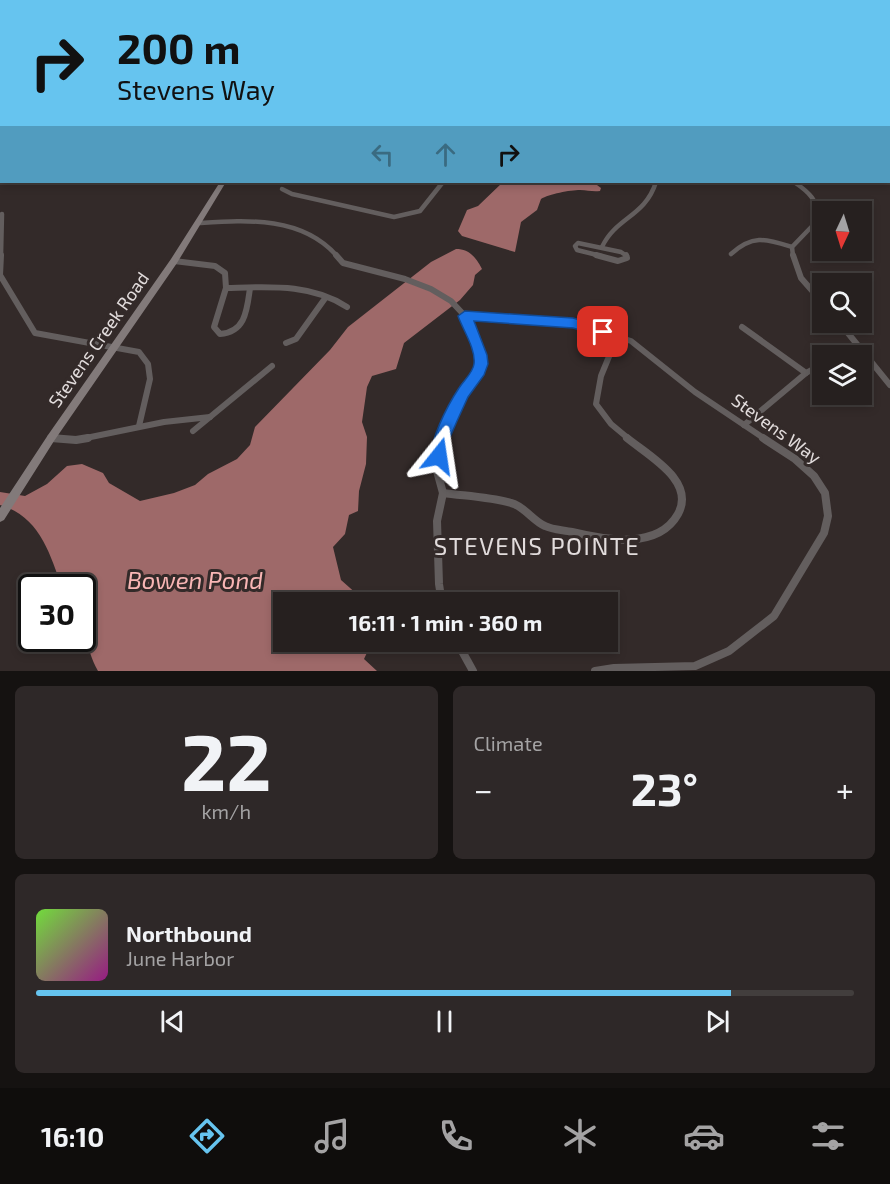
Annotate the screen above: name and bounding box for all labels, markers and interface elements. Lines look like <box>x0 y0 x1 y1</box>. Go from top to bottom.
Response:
text: 200 m <box>117 22 240 72</box>
icon: right <box>18 24 96 102</box>
text: Stevens Way <box>117 73 275 105</box>
icon: left <box>366 138 399 171</box>
icon: ahead <box>429 138 462 171</box>
icon: right <box>492 138 525 171</box>
north arrow <box>812 201 872 261</box>
map controls <box>812 201 872 405</box>
street label: Stevens Creek Road <box>43 268 153 411</box>
button: search <box>812 273 872 333</box>
pin <box>577 306 628 357</box>
icon: arrive <box>586 315 619 348</box>
button: layers <box>812 345 872 405</box>
street label: Stevens Way <box>728 388 826 468</box>
position arrow <box>407 424 471 488</box>
district label: STEVENS POINTE <box>434 531 640 560</box>
water label: Bowen Pond <box>127 565 263 594</box>
speed limit sign: 30 <box>18 574 96 652</box>
text: 16:11 · 1 min · 360 m <box>349 609 542 635</box>
text: 22 <box>181 713 272 807</box>
text: Climate <box>474 731 543 755</box>
text: 23° <box>631 761 698 815</box>
text: − <box>474 769 493 809</box>
text: + <box>836 769 854 809</box>
text: km/h <box>201 799 251 823</box>
text: Northbound <box>126 920 252 946</box>
text: June Harbor <box>126 946 234 970</box>
icon: previous <box>156 1005 189 1038</box>
icon: pause <box>428 1005 461 1038</box>
icon: next <box>701 1005 734 1038</box>
icon: directions <box>186 1115 228 1157</box>
icon: music <box>311 1115 353 1157</box>
icon: phone <box>435 1115 477 1157</box>
icon: climate <box>559 1115 601 1157</box>
icon: car <box>683 1115 725 1157</box>
icon: filters <box>807 1115 849 1157</box>
text: 16:10 <box>41 1120 104 1152</box>

